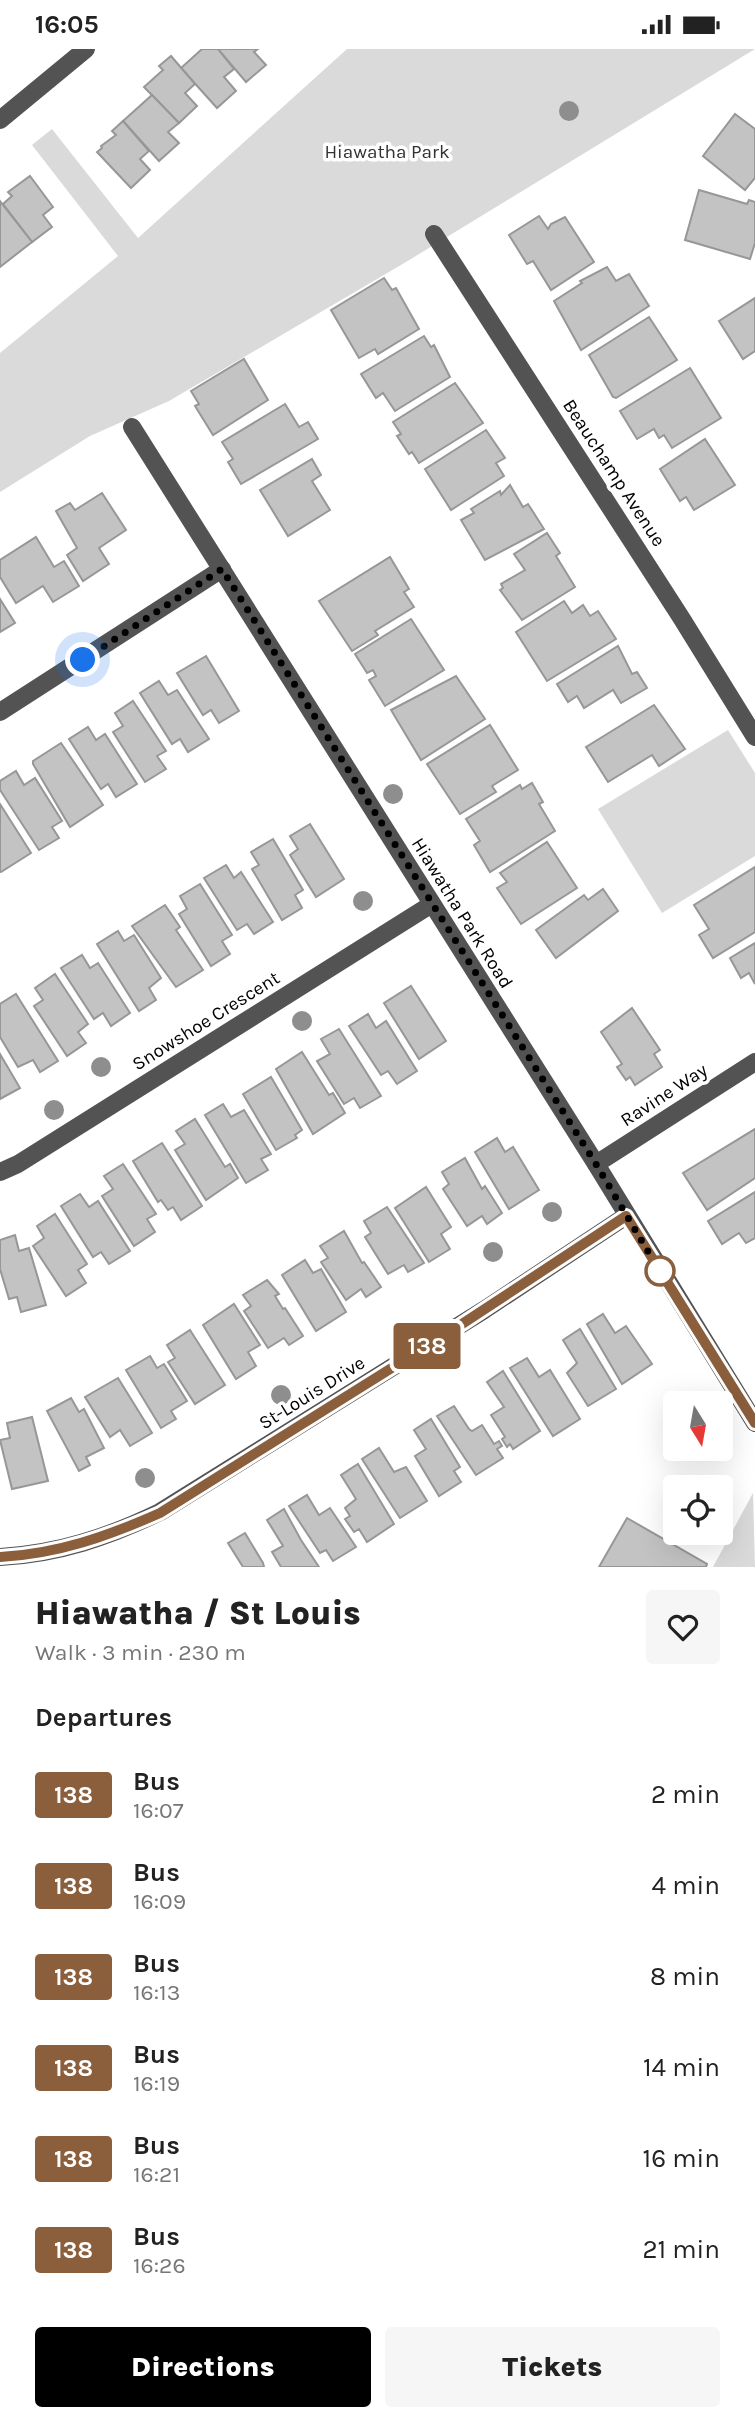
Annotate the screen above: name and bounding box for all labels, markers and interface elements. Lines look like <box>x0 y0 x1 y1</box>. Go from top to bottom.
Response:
text: 16:05 <box>35 9 99 40</box>
park label: Hiawatha Park <box>324 141 450 163</box>
street label: Beauchamp Avenue <box>558 395 670 551</box>
your location <box>65 642 100 677</box>
street label: Hiawatha Park Road <box>407 834 517 992</box>
street label: Snowshoe Crescent <box>128 967 284 1075</box>
street label: Ravine Way <box>617 1059 712 1131</box>
unlabelled marker <box>645 1256 675 1286</box>
line badge: 138 <box>387 1323 467 1369</box>
text: 138 <box>407 1332 447 1360</box>
street label: St-Louis Drive <box>255 1352 369 1434</box>
north arrow <box>663 1391 733 1461</box>
map controls <box>663 1391 733 1545</box>
button: locate <box>663 1475 733 1545</box>
button: heart <box>646 1590 720 1664</box>
text: Hiawatha / St Louis <box>35 1594 361 1632</box>
text: Walk · 3 min · 230 m <box>35 1639 246 1666</box>
text: Departures <box>35 1702 172 1733</box>
text: Bus <box>133 1766 180 1797</box>
text: 2 min <box>651 1779 720 1810</box>
text: 138 <box>54 1781 93 1809</box>
text: 16:07 <box>133 1797 184 1824</box>
text: Bus <box>133 1857 180 1888</box>
text: 4 min <box>652 1870 720 1901</box>
text: 138 <box>54 1872 93 1900</box>
text: 16:09 <box>133 1888 186 1915</box>
text: Bus <box>133 1948 180 1979</box>
text: 8 min <box>650 1961 720 1992</box>
text: 138 <box>54 1963 93 1991</box>
text: 16:13 <box>133 1979 180 2006</box>
text: Bus <box>133 2039 180 2070</box>
text: 14 min <box>643 2052 720 2083</box>
text: 138 <box>54 2054 93 2082</box>
text: 16:19 <box>133 2070 180 2097</box>
text: Bus <box>133 2130 180 2161</box>
text: 16 min <box>643 2143 720 2174</box>
text: 138 <box>54 2145 93 2173</box>
text: 16:21 <box>133 2161 180 2188</box>
text: Bus <box>133 2221 180 2252</box>
text: 21 min <box>642 2234 720 2265</box>
text: 138 <box>54 2236 93 2264</box>
text: 16:26 <box>133 2252 186 2279</box>
button: Directions <box>35 2327 371 2407</box>
button: Tickets <box>385 2327 720 2407</box>

